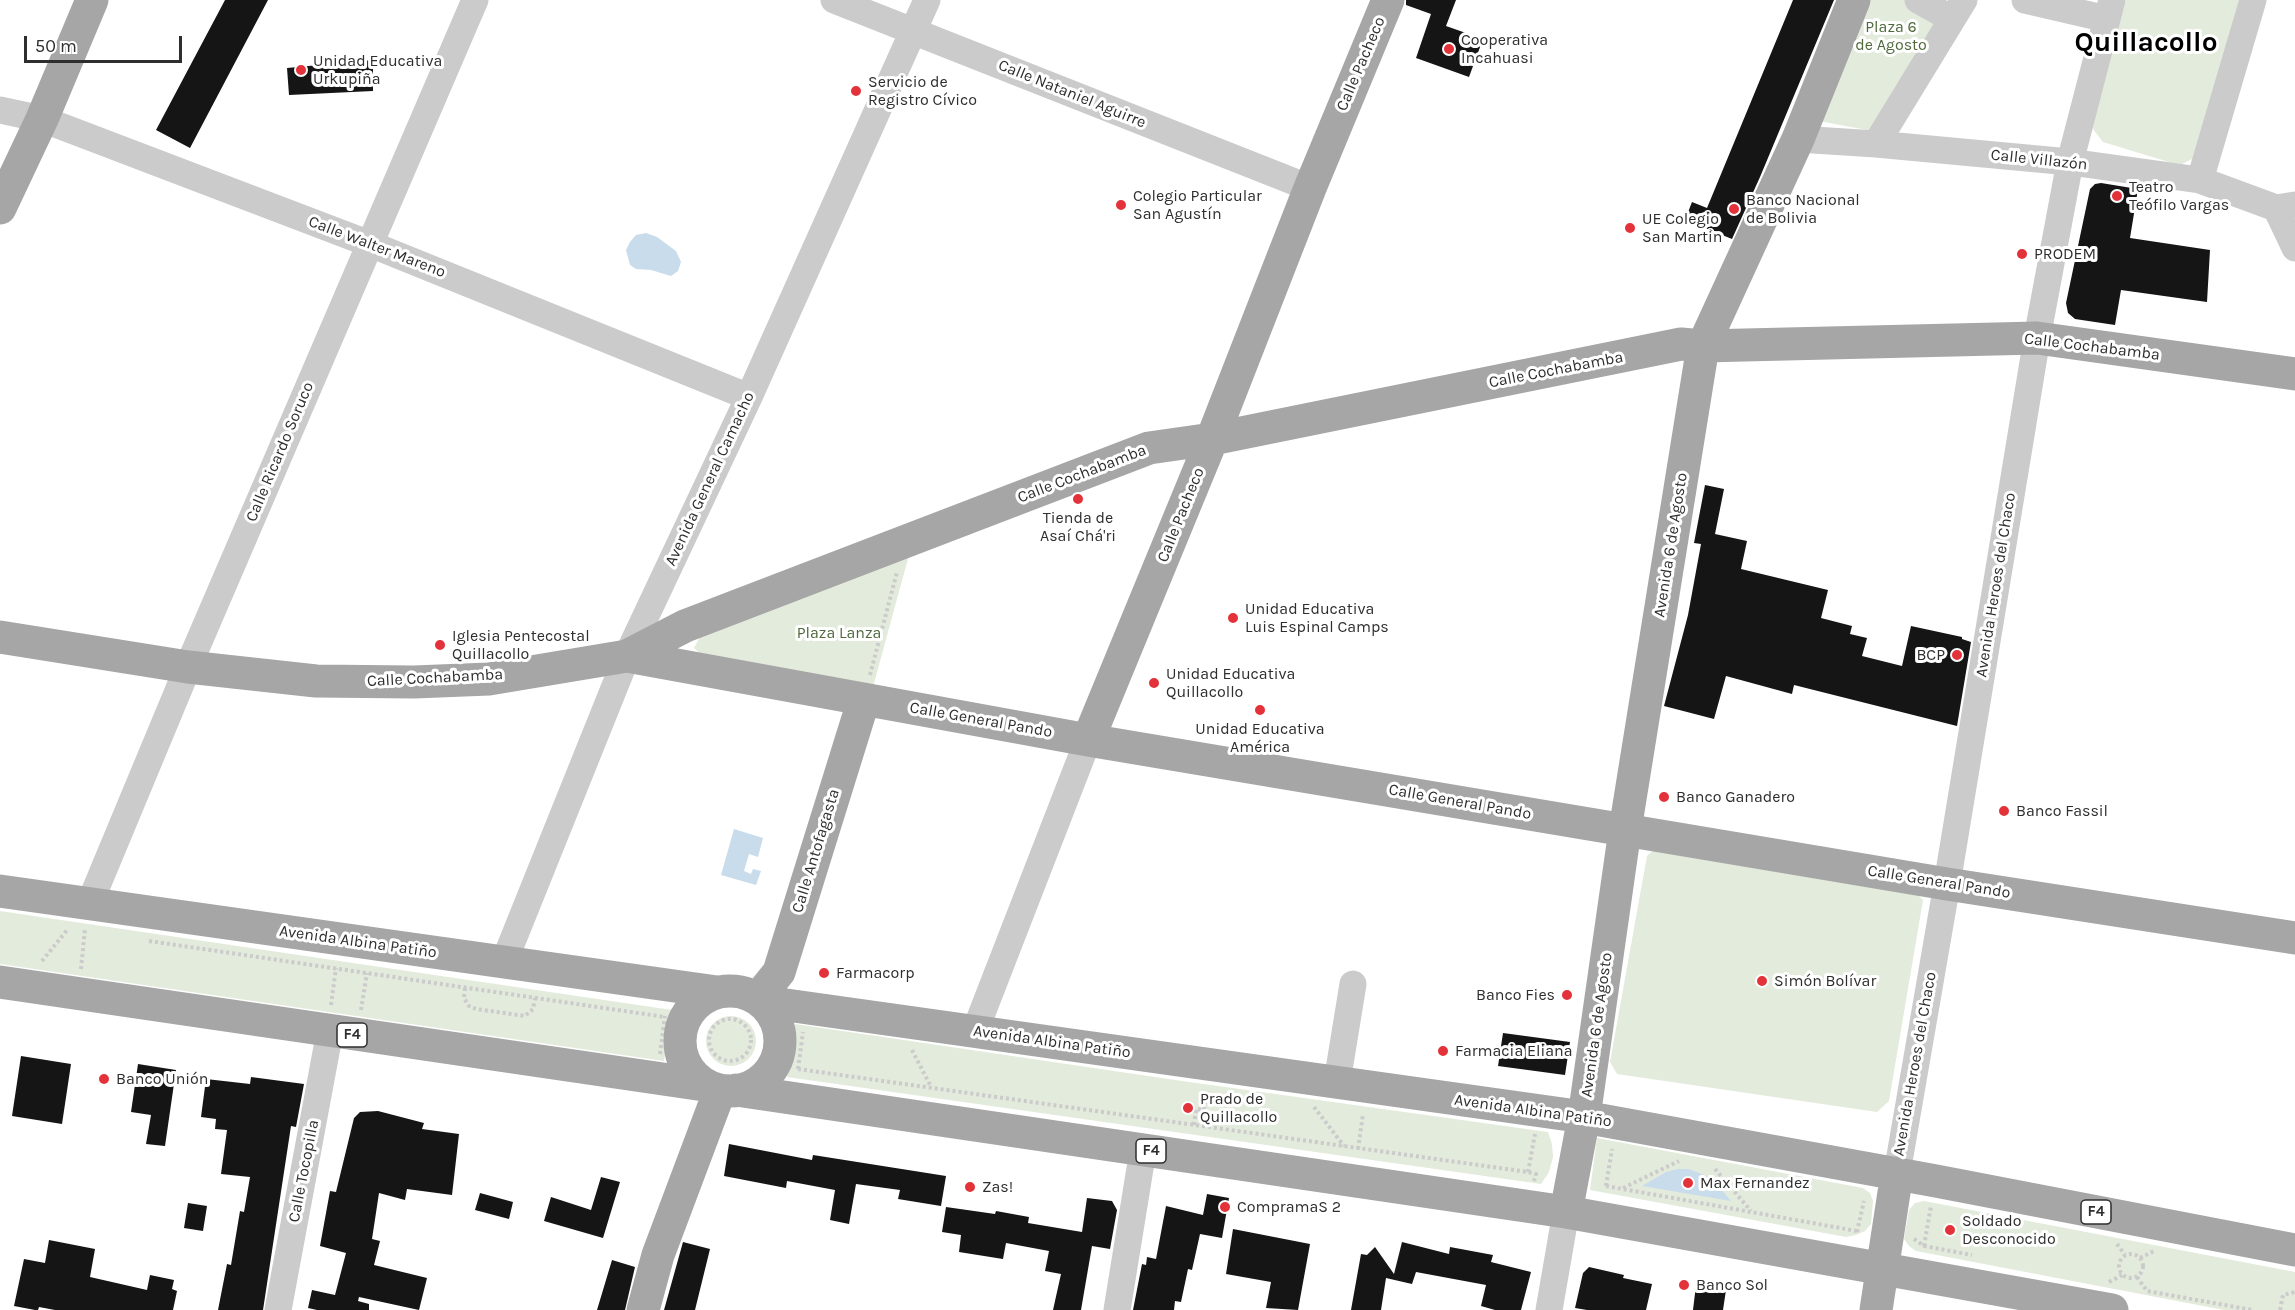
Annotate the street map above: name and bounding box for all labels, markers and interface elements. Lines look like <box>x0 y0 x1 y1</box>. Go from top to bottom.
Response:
street label: Calle Pacheco <box>1333 14 1389 114</box>
park label: Plaza 6 de Agosto <box>1855 17 1927 55</box>
scale bar <box>27 24 184 62</box>
district label: Quillacollo <box>2075 26 2217 60</box>
place label: Cooperativa Incahuasi <box>1461 30 1548 68</box>
text: 50 m <box>35 35 77 57</box>
marker: Cooperativa Incahuasi <box>1442 42 1456 56</box>
place label: Unidad Educativa Urkupiña <box>313 51 442 89</box>
street label: Calle Nataniel Aguirre <box>995 56 1149 132</box>
marker: Unidad Educativa Urkupiña <box>294 63 308 77</box>
place label: Servicio de Registro Cívico <box>868 72 977 110</box>
marker: Servicio de Registro Cívico <box>849 84 863 98</box>
street label: Calle Villazón <box>1990 145 2088 175</box>
place label: Teatro Teófilo Vargas <box>2129 177 2229 215</box>
place label: Colegio Particular San Agustín <box>1133 186 1262 224</box>
marker: Teatro Teófilo Vargas <box>2110 189 2124 203</box>
place label: Banco Nacional de Bolivia <box>1746 190 1860 228</box>
marker: Colegio Particular San Agustín <box>1114 198 1128 212</box>
marker: Banco Nacional de Bolivia <box>1727 202 1741 216</box>
place label: UE Colegio San Martin <box>1642 209 1723 247</box>
street label: Calle Walter Mareno <box>306 212 448 282</box>
marker: UE Colegio San Martin <box>1623 221 1637 235</box>
place label: PRODEM <box>2034 244 2096 264</box>
marker: PRODEM <box>2015 247 2029 261</box>
street label: Calle Cochabamba <box>2023 329 2161 365</box>
street label: Calle Cochabamba <box>1487 348 1625 392</box>
street label: Calle Ricardo Soruco <box>242 379 318 525</box>
street label: Avenida General Camacho <box>661 389 759 569</box>
street label: Calle Cochabamba <box>1015 441 1149 507</box>
street label: Calle Pacheco <box>1153 465 1209 565</box>
street label: Avenida 6 de Agosto <box>1650 471 1692 619</box>
street label: Avenida Heroes del Chaco <box>1972 491 2020 679</box>
marker: Tienda de Asaí Chá'ri <box>1071 492 1085 506</box>
place label: Tienda de Asaí Chá'ri <box>1040 508 1116 546</box>
place label: Unidad Educativa Luis Espinal Camps <box>1245 599 1389 637</box>
marker: Unidad Educativa Luis Espinal Camps <box>1226 611 1240 625</box>
park label: Plaza Lanza <box>797 623 881 643</box>
place label: Iglesia Pentecostal Quillacollo <box>452 626 590 664</box>
marker: Iglesia Pentecostal Quillacollo <box>433 638 447 652</box>
place label: BCP <box>1916 645 1945 665</box>
marker: BCP <box>1950 648 1964 662</box>
place label: Unidad Educativa Quillacollo <box>1166 664 1295 702</box>
street label: Calle Cochabamba <box>366 665 504 691</box>
marker: Unidad Educativa Quillacollo <box>1147 676 1161 690</box>
street label: Calle General Pando <box>908 698 1054 742</box>
marker: Unidad Educativa América <box>1253 703 1267 717</box>
place label: Unidad Educativa América <box>1195 719 1325 757</box>
street label: Calle General Pando <box>1387 780 1533 824</box>
street label: Calle Antofagasta <box>788 787 844 915</box>
place label: Banco Ganadero <box>1676 787 1795 807</box>
marker: Banco Ganadero <box>1657 790 1671 804</box>
place label: Banco Fassil <box>2016 801 2108 821</box>
marker: Banco Fassil <box>1997 804 2011 818</box>
street label: Calle General Pando <box>1866 861 2012 903</box>
street label: Avenida Albina Patiño <box>278 921 438 963</box>
street label: Avenida 6 de Agosto <box>1577 951 1617 1099</box>
place label: Farmacorp <box>836 963 915 983</box>
marker: Farmacorp <box>817 966 831 980</box>
street label: Avenida Heroes del Chaco <box>1889 970 1941 1158</box>
place label: Simón Bolívar <box>1774 971 1876 991</box>
marker: Simón Bolívar <box>1755 974 1769 988</box>
place label: Banco Fies <box>1476 985 1555 1005</box>
marker: Banco Fies <box>1560 988 1574 1002</box>
street label: Avenida Albina Patiño <box>972 1021 1132 1063</box>
road number: F4 <box>337 1023 367 1047</box>
place label: Farmacia Eliana <box>1455 1041 1573 1061</box>
marker: Farmacia Eliana <box>1436 1044 1450 1058</box>
place label: Banco Unión <box>116 1069 208 1089</box>
marker: Banco Unión <box>97 1072 111 1086</box>
place label: Prado de Quillacollo <box>1200 1089 1277 1127</box>
street label: Avenida Albina Patiño <box>1453 1090 1613 1132</box>
marker: Prado de Quillacollo <box>1181 1101 1195 1115</box>
street label: Calle Tocopilla <box>285 1118 323 1224</box>
road number: F4 <box>1136 1139 1166 1163</box>
place label: Max Fernandez <box>1700 1173 1810 1193</box>
marker: Max Fernandez <box>1681 1176 1695 1190</box>
place label: Zas! <box>982 1177 1013 1197</box>
marker: Zas! <box>963 1180 977 1194</box>
place label: CompramaS 2 <box>1237 1197 1341 1217</box>
marker: CompramaS 2 <box>1218 1200 1232 1214</box>
road number: F4 <box>2081 1200 2111 1224</box>
place label: Soldado Desconocido <box>1962 1211 2056 1249</box>
marker: Soldado Desconocido <box>1943 1223 1957 1237</box>
place label: Banco Sol <box>1696 1275 1768 1295</box>
marker: Banco Sol <box>1677 1278 1691 1292</box>

